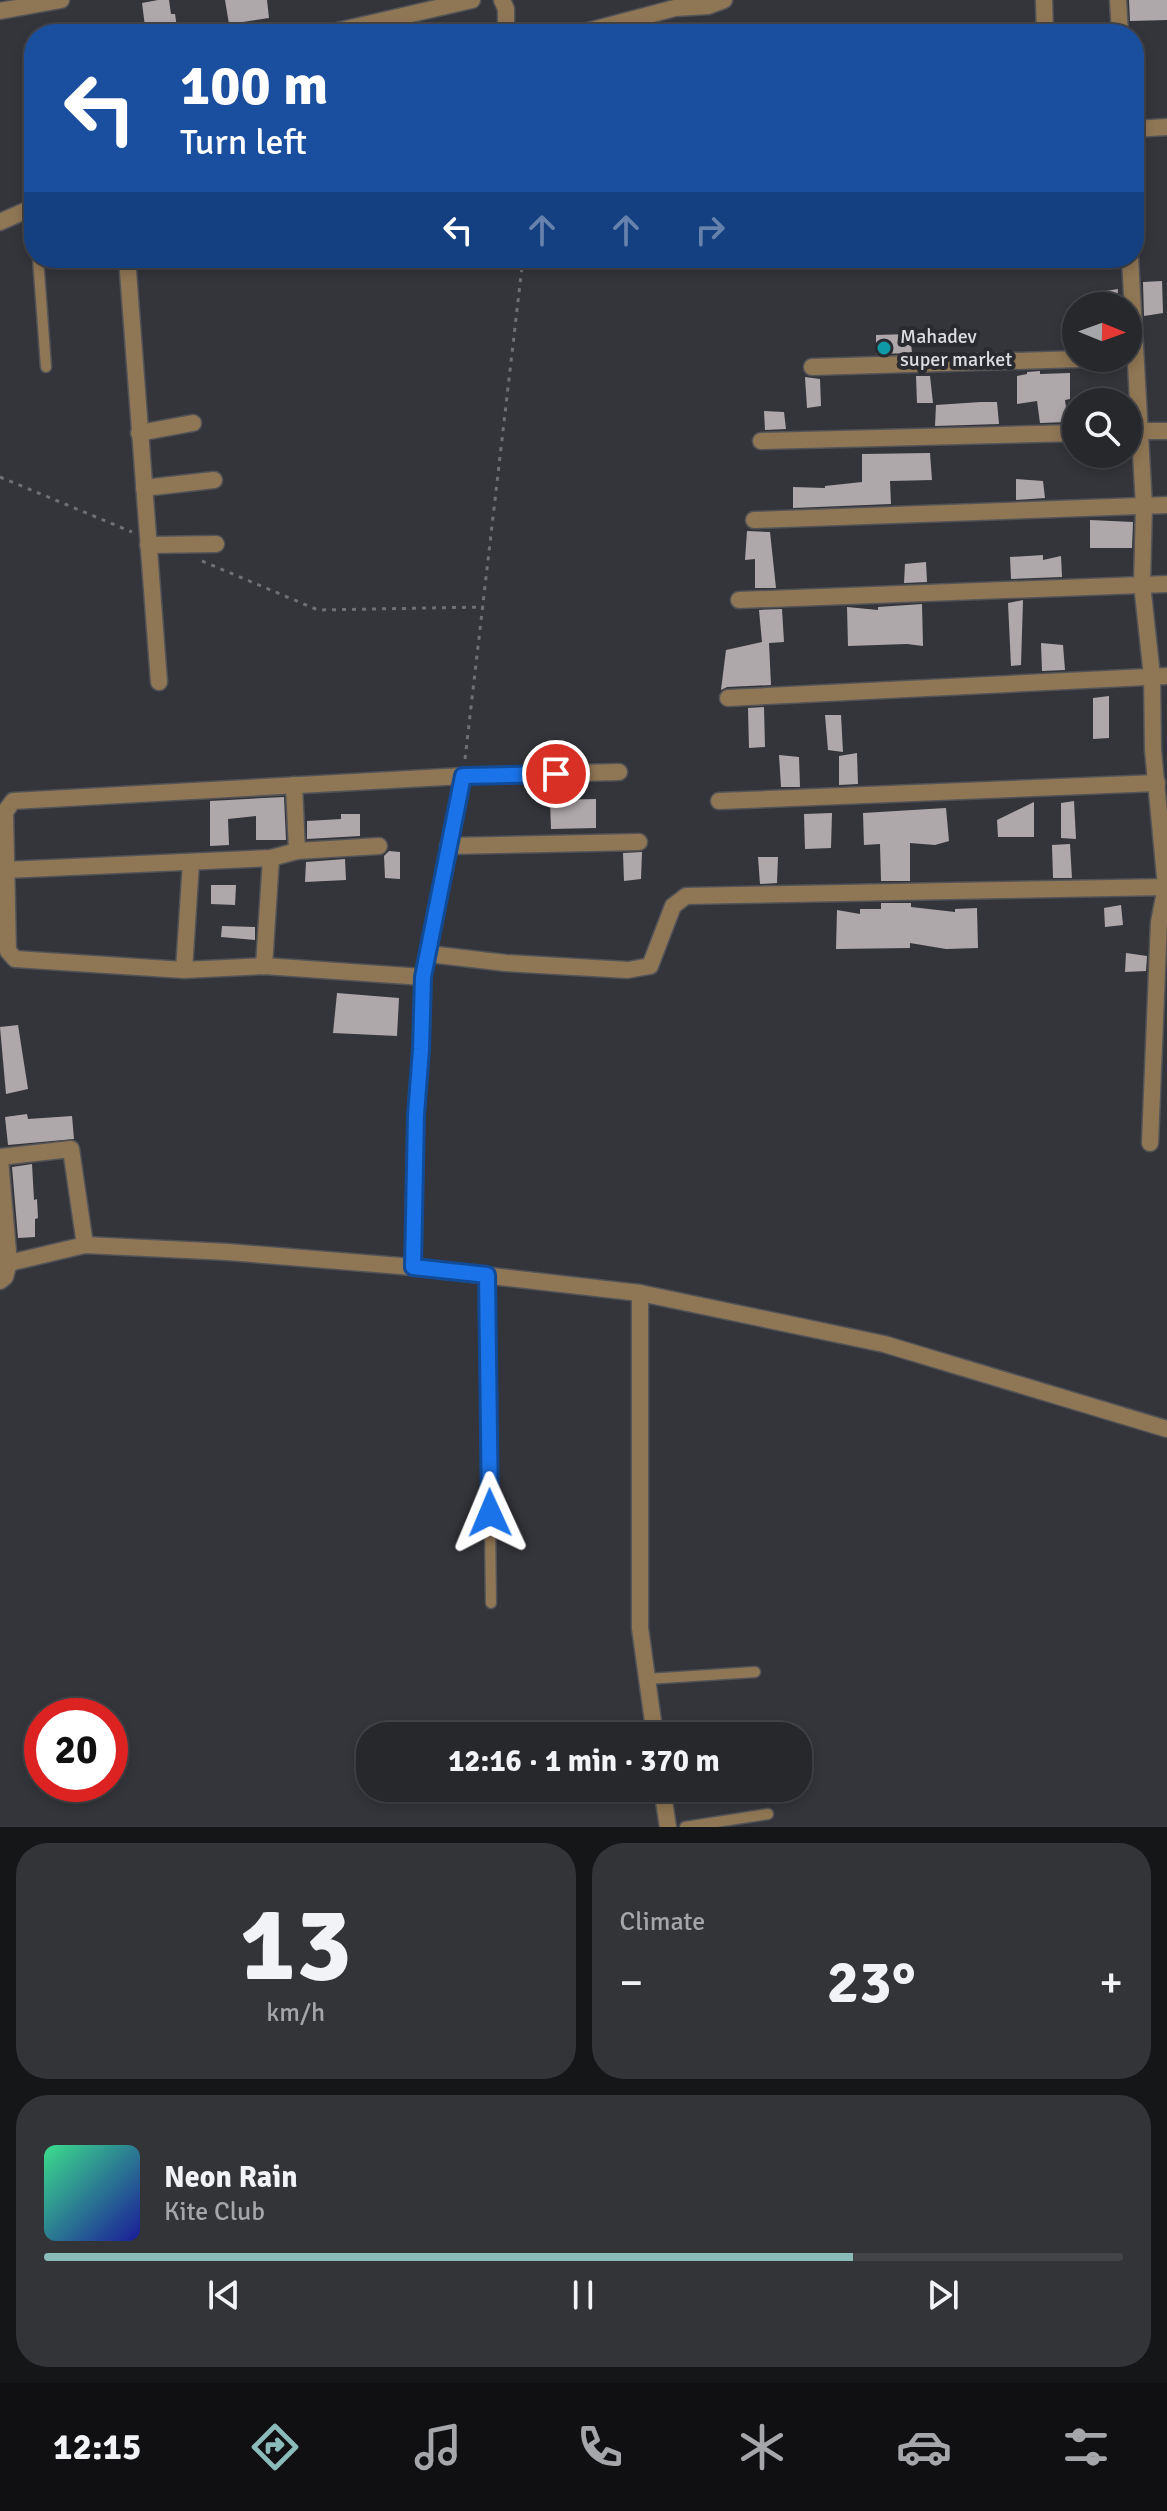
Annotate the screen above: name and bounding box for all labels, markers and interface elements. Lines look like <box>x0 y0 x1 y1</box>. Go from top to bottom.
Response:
text: 100 m <box>180 51 328 120</box>
icon: left <box>48 56 152 160</box>
text: Turn left <box>180 120 307 165</box>
icon: left <box>436 208 480 252</box>
icon: ahead <box>520 208 564 252</box>
icon: ahead <box>604 208 648 252</box>
icon: right <box>688 208 732 252</box>
north arrow <box>1062 292 1142 372</box>
map controls <box>1062 292 1142 468</box>
place label: Mahadev super market <box>900 324 1012 372</box>
marker: Mahadev super market <box>875 339 893 357</box>
button: search <box>1062 388 1142 468</box>
pin <box>522 740 590 808</box>
icon: arrive <box>534 752 578 796</box>
position arrow <box>448 1471 532 1555</box>
speed limit sign: 20 <box>24 1698 128 1802</box>
text: 12:16 · 1 min · 370 m <box>448 1743 720 1780</box>
text: 13 <box>240 1881 352 2009</box>
text: Climate <box>620 1906 705 1938</box>
text: 23° <box>827 1946 916 2020</box>
text: − <box>620 1956 643 2010</box>
text: + <box>1099 1956 1123 2010</box>
text: km/h <box>266 1997 325 2029</box>
text: Neon Rain <box>164 2159 298 2196</box>
text: Kite Club <box>164 2196 265 2228</box>
icon: previous <box>202 2273 246 2317</box>
icon: pause <box>561 2273 605 2317</box>
icon: next <box>921 2273 965 2317</box>
icon: directions <box>247 2419 303 2475</box>
icon: music <box>410 2419 466 2475</box>
icon: phone <box>572 2419 628 2475</box>
icon: climate <box>734 2419 790 2475</box>
icon: car <box>896 2419 952 2475</box>
icon: filters <box>1058 2419 1114 2475</box>
text: 12:15 <box>53 2425 141 2470</box>

